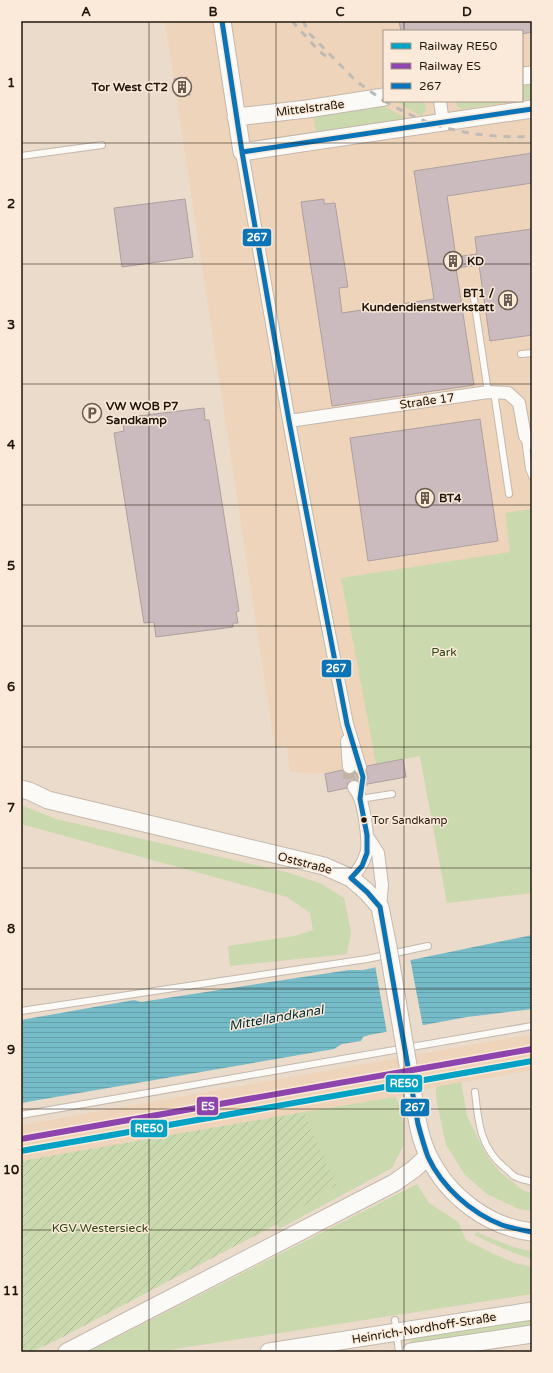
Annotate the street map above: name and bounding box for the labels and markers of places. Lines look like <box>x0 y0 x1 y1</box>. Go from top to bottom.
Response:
building icon: Tor West CT2 <box>171 76 193 98</box>
place label: Tor West CT2 <box>90 80 168 94</box>
building icon: KD <box>442 250 464 272</box>
place label: KD <box>467 254 484 268</box>
place label: BT1 / Kundendienstwerkstatt <box>361 286 494 314</box>
building icon: BT1 / Kundendienstwerkstatt <box>497 289 519 311</box>
place label: VW WOB P7 Sandkamp <box>106 399 179 428</box>
parking icon: VW WOB P7 Sandkamp <box>81 402 103 424</box>
building icon: BT4 <box>414 487 436 509</box>
place label: BT4 <box>439 491 462 505</box>
place label: Tor Sandkamp <box>372 814 448 827</box>
marker: Tor Sandkamp <box>359 815 369 825</box>

